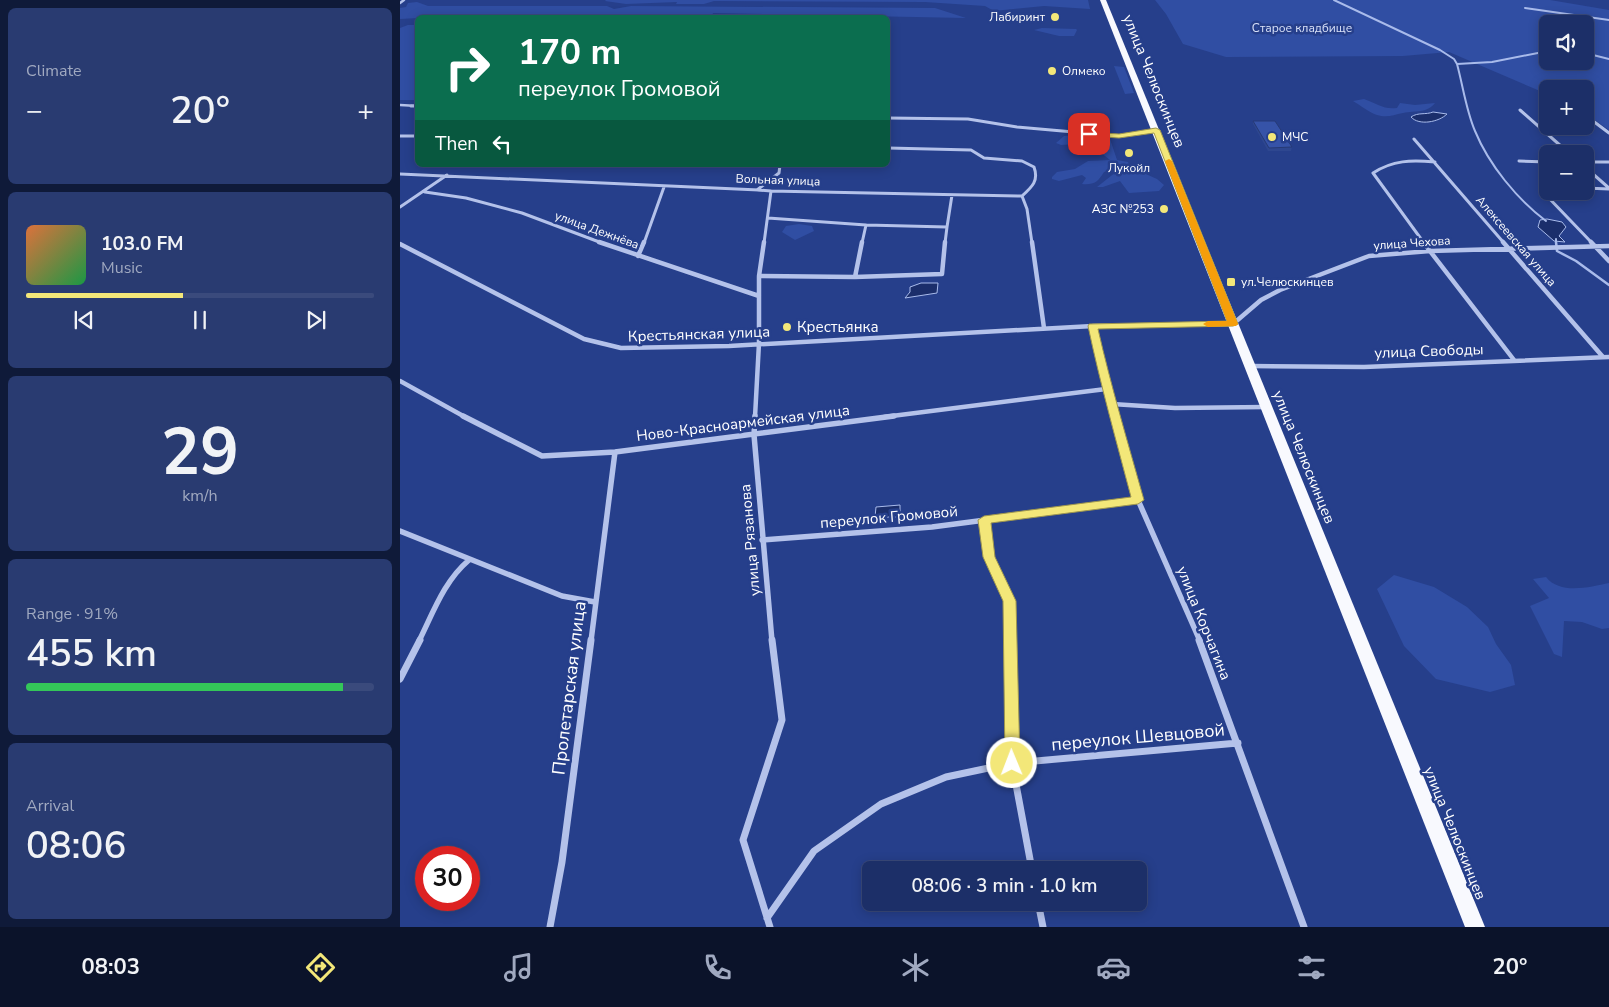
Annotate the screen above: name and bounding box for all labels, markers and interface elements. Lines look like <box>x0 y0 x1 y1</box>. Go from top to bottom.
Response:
place label: Лабиринт <box>989 9 1046 25</box>
marker: Лабиринт <box>1049 11 1061 23</box>
street label: улица Челюскинцев <box>1118 11 1190 151</box>
map controls <box>1539 15 1594 200</box>
button: sound <box>1539 15 1594 70</box>
park label: Старое кладбище <box>1252 20 1352 36</box>
text: 170 m <box>518 29 621 76</box>
icon: right <box>435 35 500 100</box>
text: Climate <box>26 60 81 82</box>
place label: Олмеко <box>1062 63 1106 79</box>
marker: Олмеко <box>1046 65 1058 77</box>
text: переулок Громовой <box>518 74 721 104</box>
button: + <box>1539 80 1594 135</box>
text: 20° <box>170 85 230 136</box>
text: − <box>26 92 43 130</box>
text: + <box>357 92 374 130</box>
pin <box>1068 113 1110 155</box>
icon: arrive <box>1075 120 1103 148</box>
place label: МЧС <box>1282 129 1308 145</box>
icon: left <box>488 130 516 158</box>
text: Then <box>435 131 478 157</box>
marker: МЧС <box>1266 131 1278 143</box>
button: − <box>1539 145 1594 200</box>
marker: Лукойл <box>1123 147 1135 159</box>
place label: Лукойл <box>1108 160 1150 176</box>
street label: Вольная улица <box>735 171 821 189</box>
street label: Алексеевская улица <box>1472 192 1560 290</box>
place label: АЗС №253 <box>1092 201 1154 217</box>
marker: АЗС №253 <box>1158 203 1170 215</box>
street label: улица Дежнёва <box>553 207 641 253</box>
text: 103.0 FM <box>101 231 184 257</box>
street label: улица Чехова <box>1373 232 1451 254</box>
text: Music <box>101 257 142 279</box>
place label: ул.Челюскинцев <box>1241 274 1334 290</box>
marker: ул.Челюскинцев <box>1225 276 1237 288</box>
icon: previous <box>70 306 98 334</box>
icon: pause <box>186 306 214 334</box>
icon: next <box>302 306 330 334</box>
place label: Крестьянка <box>797 317 878 337</box>
marker: Крестьянка <box>781 321 793 333</box>
street label: Крестьянская улица <box>628 322 770 346</box>
street label: улица Свободы <box>1374 339 1484 363</box>
street label: улица Челюскинцев <box>1268 387 1340 527</box>
street label: Ново-Красноармейская улица <box>635 400 851 446</box>
text: 29 <box>161 408 239 497</box>
street label: улица Рязанова <box>735 483 765 597</box>
text: km/h <box>182 485 218 507</box>
street label: переулок Громовой <box>819 501 959 533</box>
street label: улица Корчагина <box>1172 563 1236 683</box>
street label: Пролетарская улица <box>546 600 592 776</box>
text: Range · 91% <box>26 603 118 625</box>
text: 455 km <box>26 628 157 679</box>
street label: переулок Шевцовой <box>1050 717 1226 757</box>
position arrow <box>985 736 1037 788</box>
street label: улица Челюскинцев <box>1419 763 1491 903</box>
text: Arrival <box>26 795 74 817</box>
text: 08:06 <box>26 820 126 871</box>
speed limit sign: 30 <box>415 846 480 911</box>
text: 08:06 · 3 min · 1.0 km <box>911 873 1098 899</box>
icon: directions <box>303 950 338 985</box>
icon: music <box>501 950 536 985</box>
icon: phone <box>700 950 735 985</box>
icon: climate <box>898 950 933 985</box>
icon: car <box>1096 950 1131 985</box>
icon: filters <box>1294 950 1329 985</box>
text: 08:03 <box>82 952 140 982</box>
text: 20° <box>1493 952 1527 982</box>

